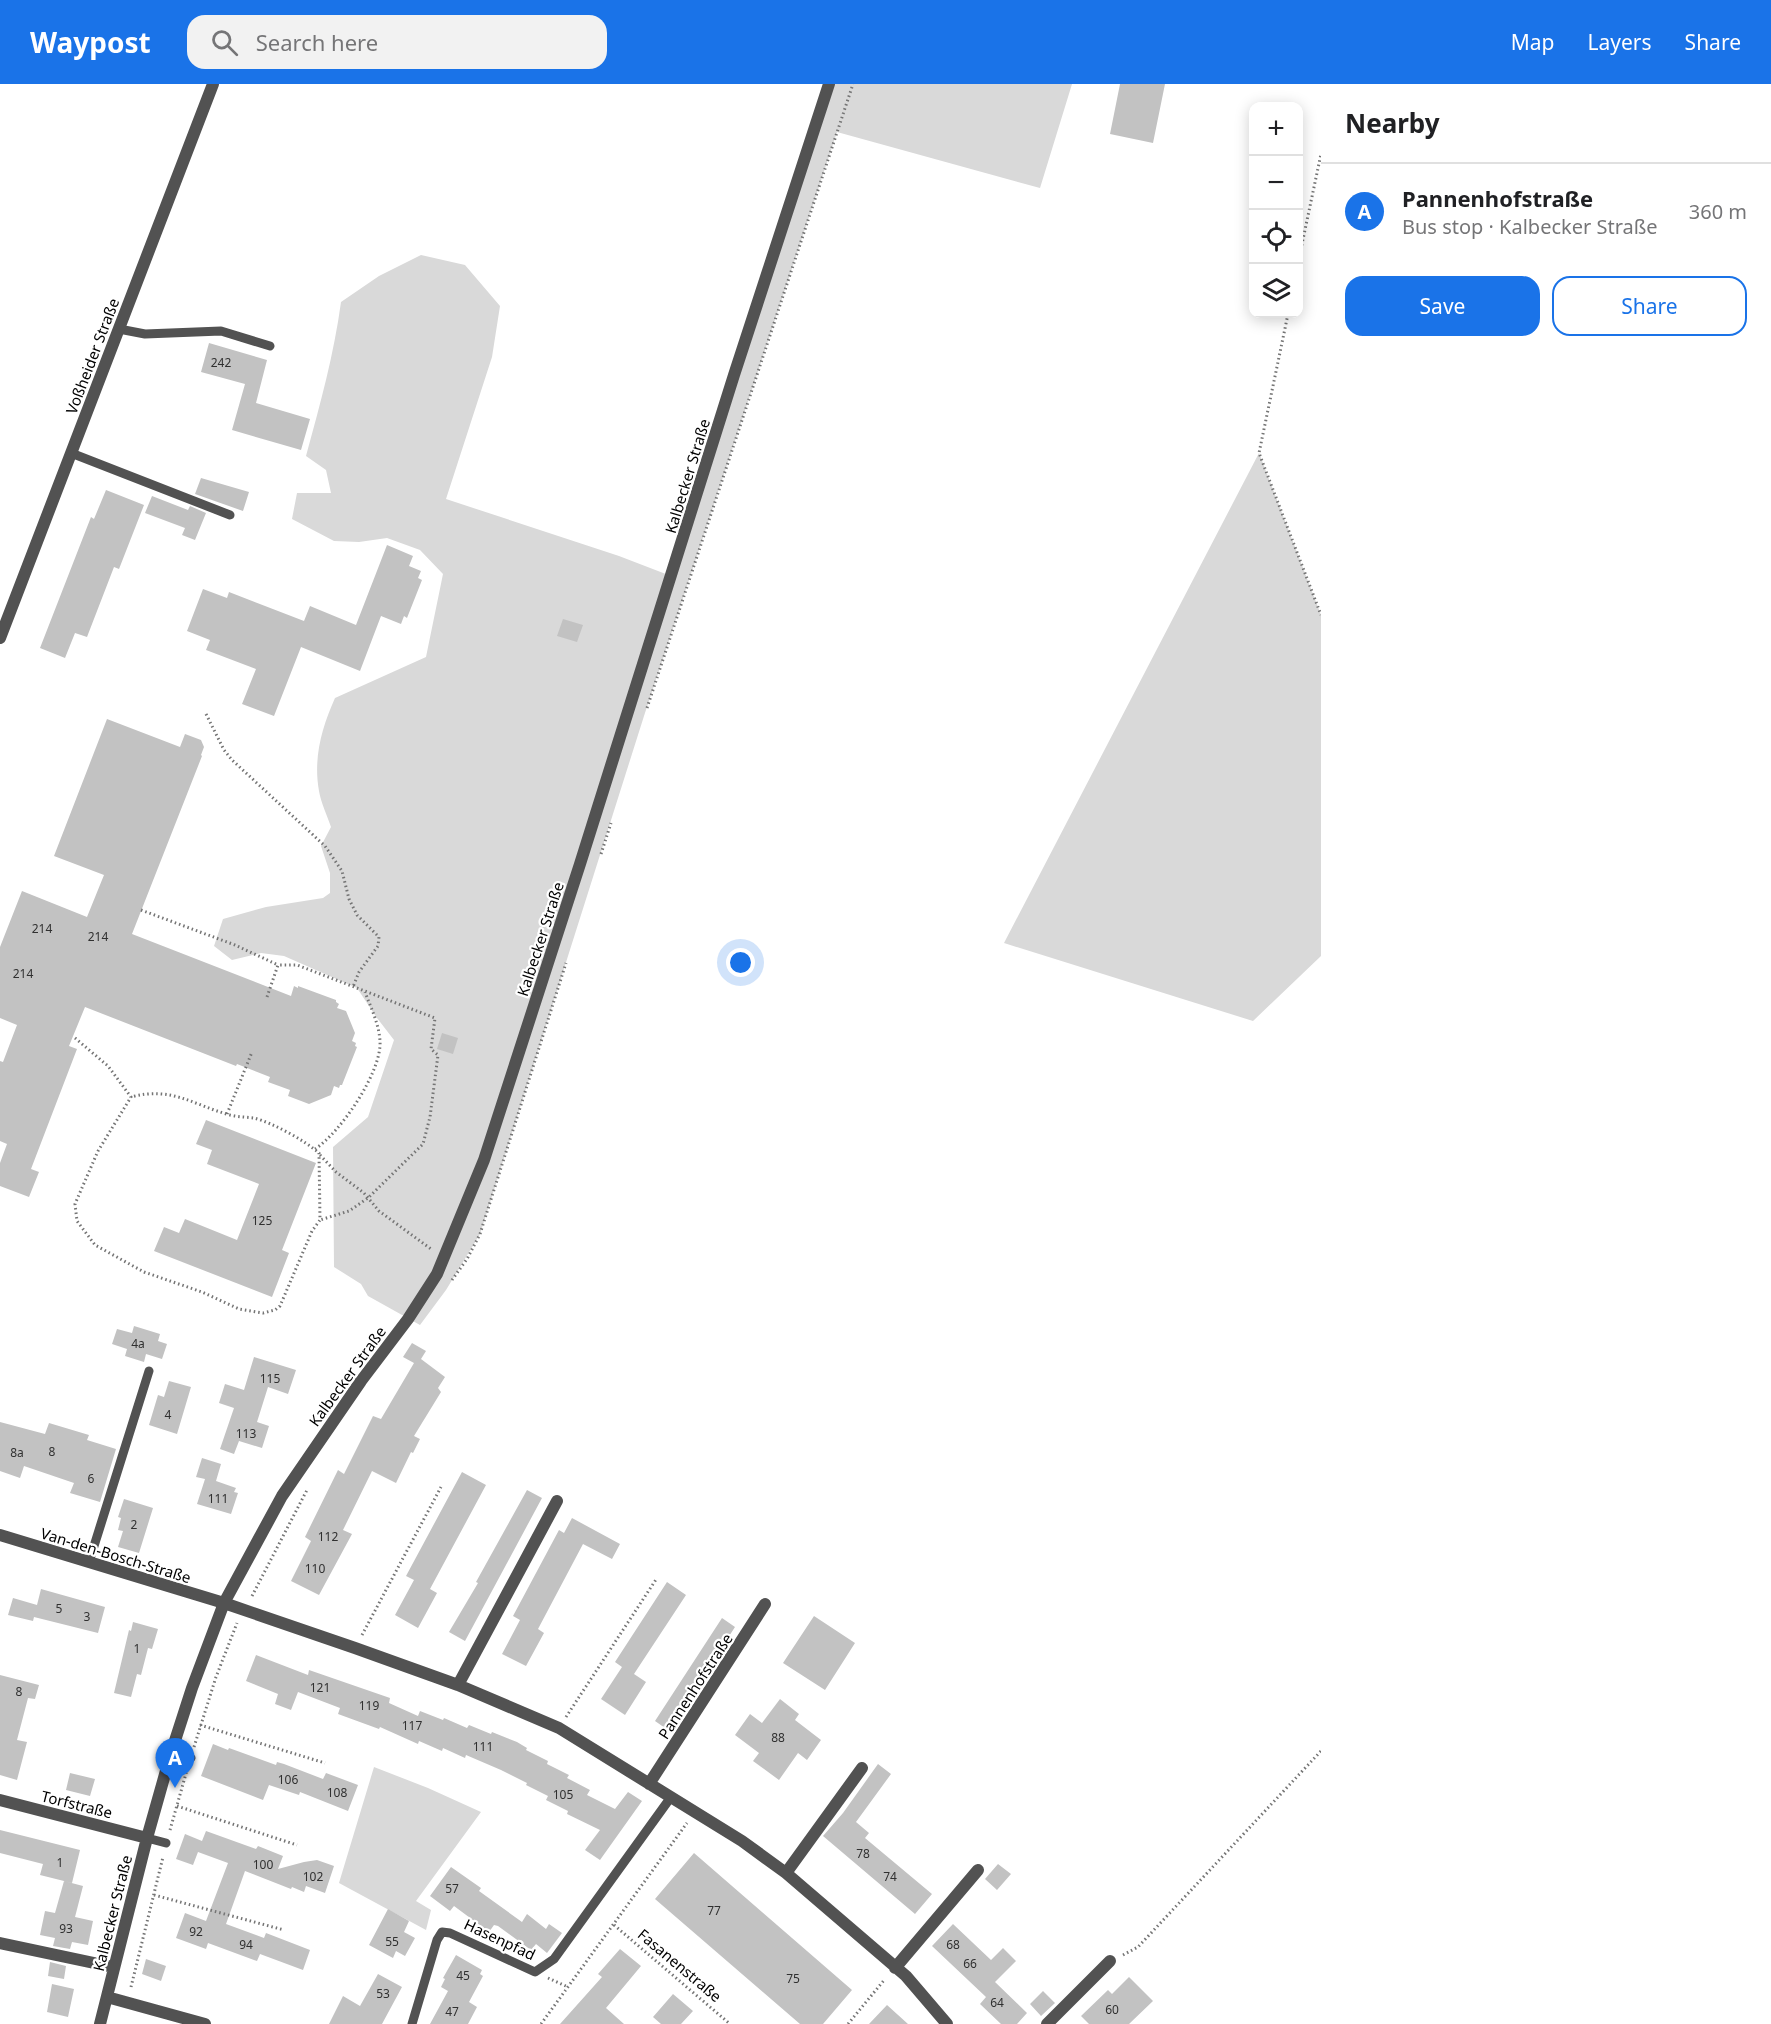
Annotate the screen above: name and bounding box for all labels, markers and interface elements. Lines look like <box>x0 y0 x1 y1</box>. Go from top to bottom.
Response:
search box <box>187 15 607 69</box>
text: Waypost <box>30 23 151 61</box>
icon: search <box>208 26 241 59</box>
text: Search here <box>256 27 378 57</box>
text: Map <box>1511 28 1555 56</box>
text: Layers <box>1588 28 1652 56</box>
text: Share <box>1685 28 1741 56</box>
map controls <box>1249 102 1303 318</box>
button: + <box>1249 102 1303 156</box>
text: Nearby <box>1345 105 1440 141</box>
button: − <box>1249 156 1303 210</box>
text: Pannenhofstraße <box>1402 183 1593 213</box>
text: A <box>1358 198 1371 225</box>
text: 360 m <box>1689 198 1747 225</box>
button: locate <box>1249 210 1303 264</box>
text: Bus stop · Kalbecker Straße <box>1402 213 1658 240</box>
button: layers <box>1249 264 1303 318</box>
button: Save <box>1345 276 1540 336</box>
button: Share <box>1552 276 1747 336</box>
street label: Voßheider Straße <box>61 295 123 417</box>
house number: 242 <box>211 354 231 371</box>
street label: Kalbecker Straße <box>660 416 714 536</box>
street label: Kalbecker Straße <box>512 879 568 999</box>
house number: 214 <box>32 920 52 937</box>
house number: 214 <box>88 928 108 945</box>
your location <box>726 948 755 977</box>
house number: 214 <box>13 965 33 982</box>
house number: 125 <box>252 1212 272 1229</box>
street label: Kalbecker Straße <box>304 1322 390 1430</box>
house number: 4a <box>131 1335 145 1352</box>
house number: 115 <box>260 1370 280 1387</box>
house number: 4 <box>165 1406 172 1423</box>
house number: 113 <box>236 1425 256 1442</box>
house number: 8 <box>49 1443 56 1460</box>
house number: 8a <box>10 1444 24 1461</box>
house number: 6 <box>88 1470 95 1487</box>
house number: 111 <box>208 1490 228 1507</box>
house number: 2 <box>131 1516 138 1533</box>
street label: Van-den-Bosch-Straße <box>38 1523 194 1587</box>
house number: 112 <box>318 1528 338 1545</box>
house number: 110 <box>305 1560 325 1577</box>
house number: 5 <box>56 1600 63 1617</box>
house number: 3 <box>84 1608 91 1625</box>
street label: Pannenhofstraße <box>653 1629 737 1743</box>
house number: 1 <box>134 1640 140 1657</box>
house number: 121 <box>310 1679 330 1696</box>
house number: 8 <box>16 1683 23 1700</box>
house number: 119 <box>359 1697 379 1714</box>
house number: 117 <box>402 1717 422 1734</box>
house number: 88 <box>771 1729 785 1746</box>
pin: A <box>156 1738 195 1788</box>
house number: 111 <box>473 1738 493 1755</box>
house number: 106 <box>278 1771 298 1788</box>
house number: 108 <box>327 1784 347 1801</box>
street label: Torfstraße <box>39 1786 115 1822</box>
house number: 105 <box>553 1786 573 1803</box>
house number: 78 <box>856 1845 870 1862</box>
street label: Kalbecker Straße <box>88 1853 136 1973</box>
house number: 1 <box>57 1854 63 1871</box>
house number: 100 <box>253 1856 273 1873</box>
house number: 102 <box>303 1868 323 1885</box>
house number: 74 <box>883 1868 897 1885</box>
house number: 57 <box>445 1880 459 1897</box>
house number: 77 <box>707 1902 721 1919</box>
street label: Hasenpfad <box>461 1914 539 1964</box>
house number: 93 <box>59 1920 73 1937</box>
house number: 92 <box>189 1923 203 1940</box>
street label: Fasanenstraße <box>634 1924 726 2006</box>
house number: 55 <box>385 1933 399 1950</box>
house number: 94 <box>239 1936 253 1953</box>
house number: 68 <box>946 1936 960 1953</box>
house number: 66 <box>963 1955 977 1972</box>
house number: 45 <box>456 1967 470 1984</box>
house number: 75 <box>786 1970 800 1987</box>
house number: 53 <box>376 1985 390 2002</box>
house number: 64 <box>990 1994 1004 2011</box>
house number: 60 <box>1105 2001 1119 2018</box>
house number: 47 <box>445 2003 459 2020</box>

